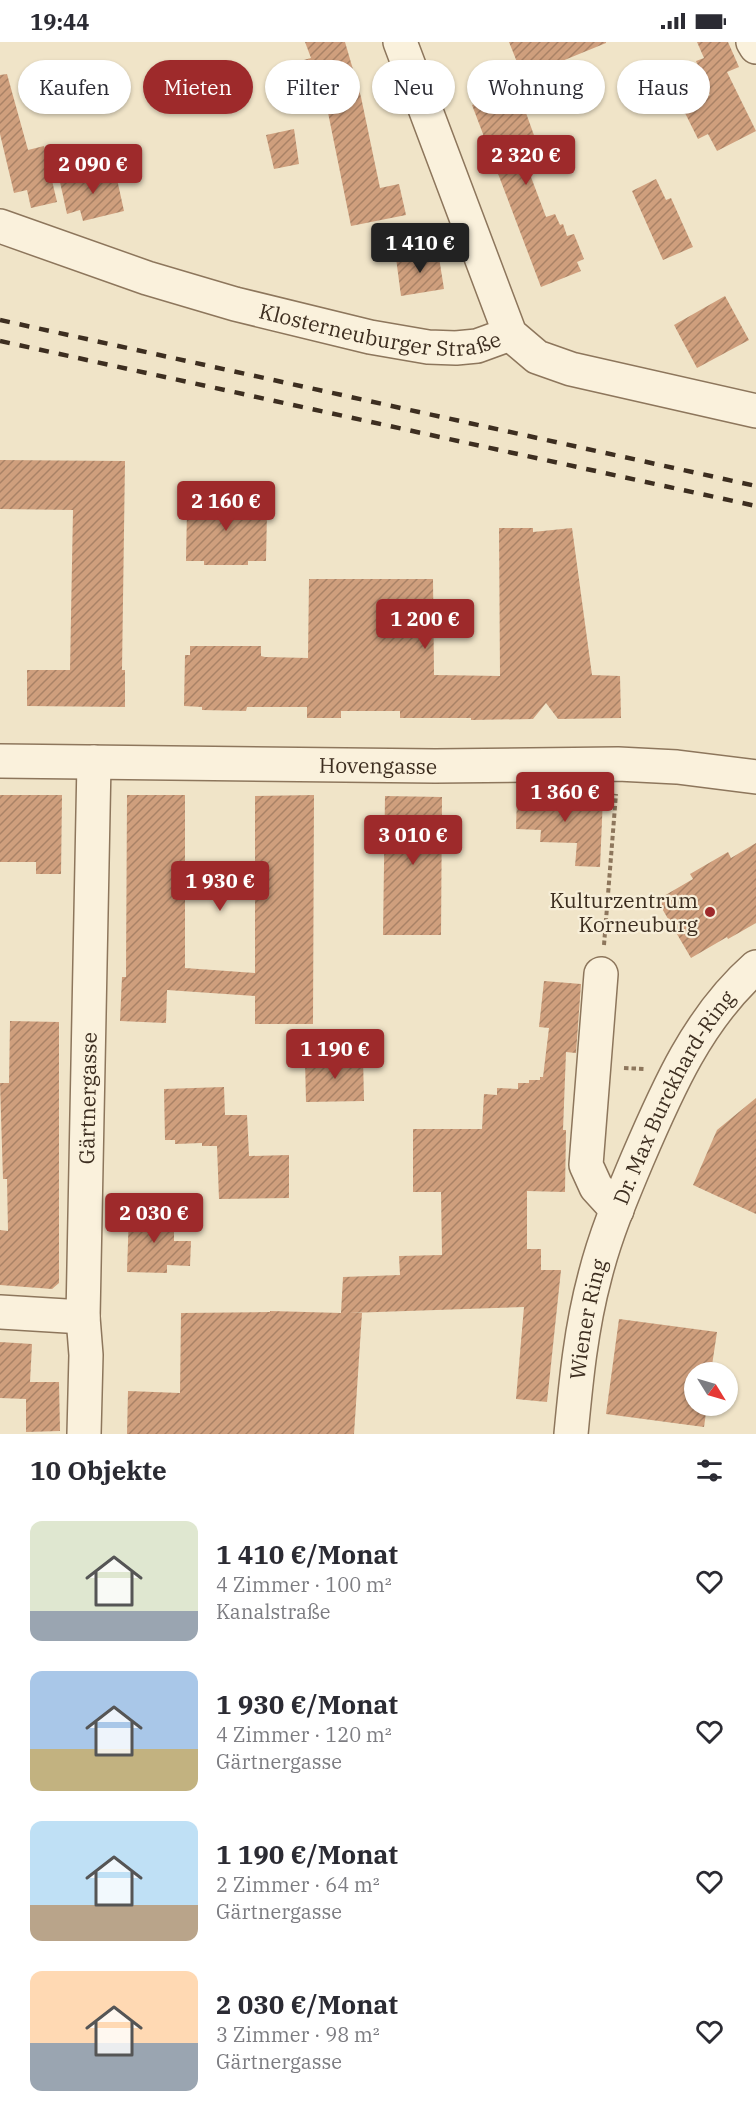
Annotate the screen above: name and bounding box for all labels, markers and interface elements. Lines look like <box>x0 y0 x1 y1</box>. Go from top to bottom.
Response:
text: 19:44 <box>30 7 89 36</box>
chip: Kaufen <box>18 60 131 114</box>
chip: Mieten <box>143 60 253 114</box>
chip: Filter <box>265 60 360 114</box>
chip: Neu <box>372 60 455 114</box>
chip: Wohnung <box>467 60 605 114</box>
chip: Haus <box>617 60 710 114</box>
pin: 2 320 € <box>471 135 581 186</box>
text: 2 320 € <box>491 141 561 168</box>
pin: 2 090 € <box>38 144 148 195</box>
text: 2 090 € <box>58 150 128 177</box>
pin: 1 410 € <box>365 223 475 274</box>
text: 1 410 € <box>385 229 455 256</box>
street label: Klosterneuburger Straße <box>256 296 505 362</box>
pin: 2 160 € <box>171 481 281 532</box>
text: 2 160 € <box>191 487 261 514</box>
pin: 1 200 € <box>370 599 480 650</box>
text: 1 200 € <box>390 605 460 632</box>
street label: Hovengasse <box>319 751 437 780</box>
pin: 1 360 € <box>510 772 620 823</box>
text: 1 360 € <box>530 778 600 805</box>
pin: 3 010 € <box>358 815 468 866</box>
text: 3 010 € <box>378 821 448 848</box>
pin: 1 930 € <box>165 861 275 912</box>
text: 1 930 € <box>185 867 255 894</box>
place label: Kulturzentrum Korneuburg <box>549 886 699 938</box>
marker: Kulturzentrum Korneuburg <box>703 905 717 919</box>
street label: Dr. Max Burckhard-Ring <box>606 984 741 1209</box>
pin: 1 190 € <box>280 1029 390 1080</box>
street label: Gärtnergasse <box>72 1032 103 1165</box>
text: 1 190 € <box>300 1035 370 1062</box>
pin: 2 030 € <box>99 1193 209 1244</box>
text: 2 030 € <box>119 1199 189 1226</box>
street label: Wiener Ring <box>563 1255 613 1381</box>
north arrow <box>684 1362 738 1416</box>
map controls <box>684 1362 738 1416</box>
text: 10 Objekte <box>30 1453 167 1487</box>
icon: filters <box>693 1454 726 1487</box>
text: 1 410 €/Monat <box>216 1537 398 1571</box>
icon: home <box>78 1545 150 1617</box>
icon: heart <box>693 1565 726 1598</box>
text: 4 Zimmer · 100 m² <box>216 1571 392 1598</box>
text: Kanalstraße <box>216 1598 330 1625</box>
text: 1 930 €/Monat <box>216 1687 398 1721</box>
icon: home <box>78 1695 150 1767</box>
icon: heart <box>693 1715 726 1748</box>
text: 4 Zimmer · 120 m² <box>216 1721 392 1748</box>
text: Gärtnergasse <box>216 1748 342 1775</box>
text: 1 190 €/Monat <box>216 1837 398 1871</box>
icon: home <box>78 1845 150 1917</box>
icon: heart <box>693 1865 726 1898</box>
text: 2 Zimmer · 64 m² <box>216 1871 380 1898</box>
text: Gärtnergasse <box>216 1898 342 1925</box>
text: 2 030 €/Monat <box>216 1987 398 2021</box>
icon: home <box>78 1995 150 2067</box>
icon: heart <box>693 2015 726 2048</box>
text: 3 Zimmer · 98 m² <box>216 2021 380 2048</box>
text: Gärtnergasse <box>216 2048 342 2075</box>

